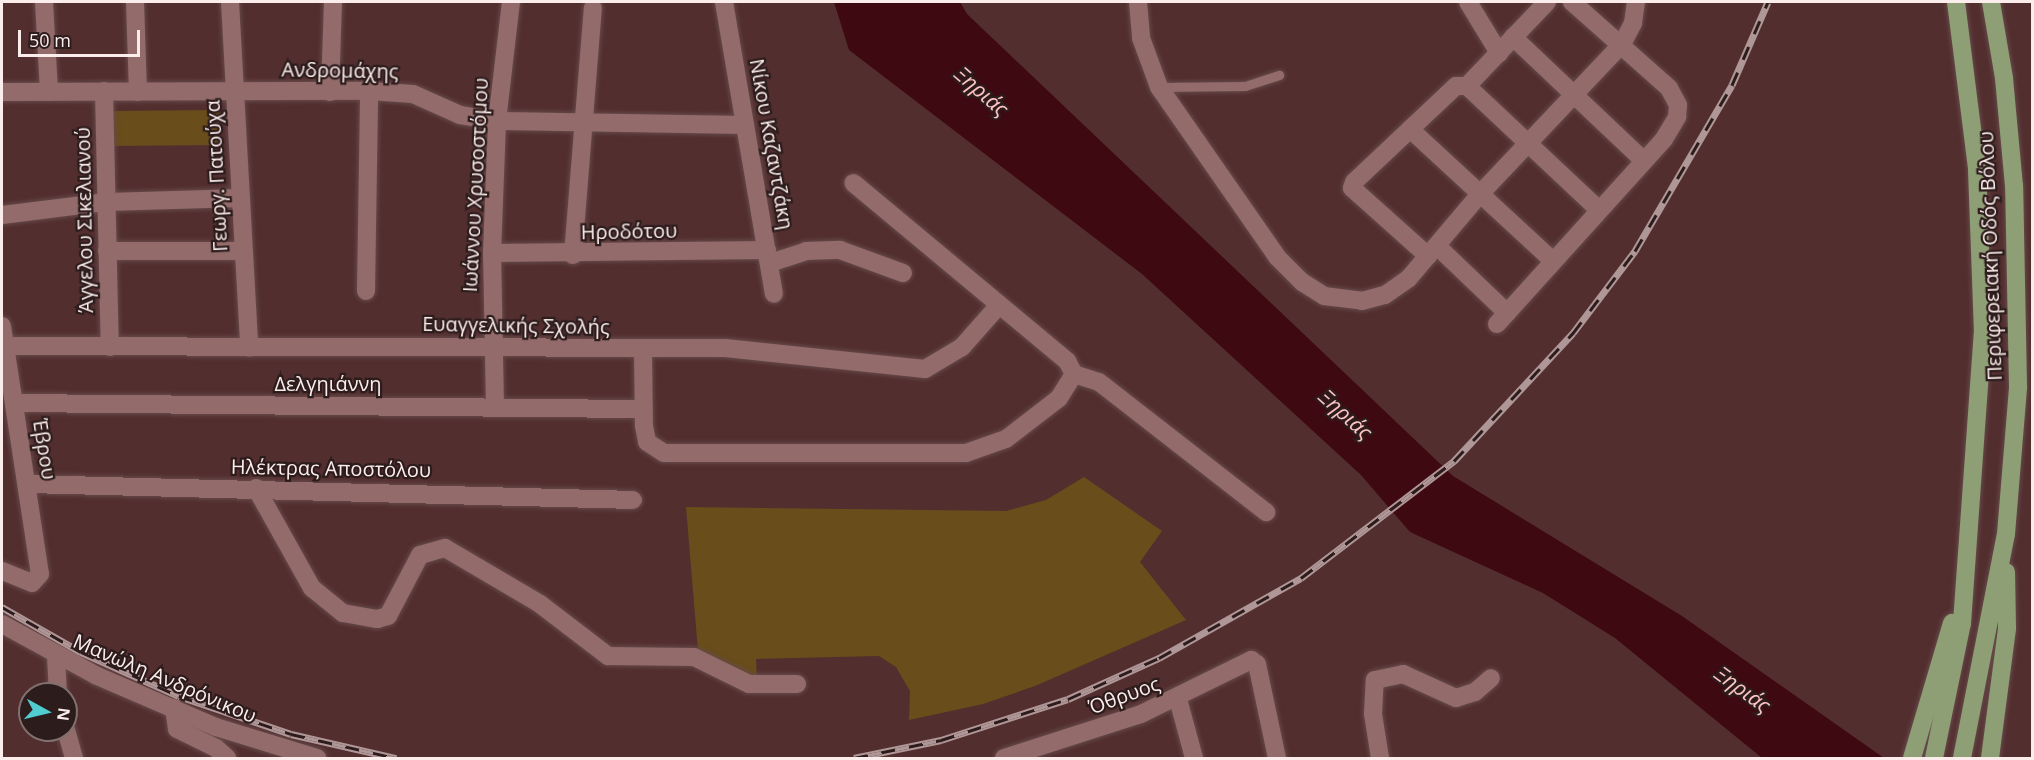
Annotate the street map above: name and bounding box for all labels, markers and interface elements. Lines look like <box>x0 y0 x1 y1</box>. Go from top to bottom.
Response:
scale bar <box>21 18 142 56</box>
text: 50 m <box>29 28 71 52</box>
street label: Ανδρομάχης <box>281 57 399 83</box>
street label: Νίκου Καζαντζάκη <box>745 57 799 231</box>
water label: Ξηριάς <box>950 61 1014 121</box>
street label: Ιωάννου Χρυσοστόμου <box>457 77 493 293</box>
street label: Γεωργ. Πατούχα <box>200 100 232 252</box>
street label: Άγγελου Σικελιανού <box>70 127 98 313</box>
street label: Περιφερειακή Οδός Βόλου <box>1974 131 2006 381</box>
street label: Ηροδότου <box>581 218 677 244</box>
street label: Ευαγγελικής Σχολής <box>422 311 610 339</box>
street label: Δελγηιάννη <box>274 371 382 395</box>
water label: Ξηριάς <box>1314 384 1378 444</box>
street label: Έβρου <box>28 417 62 481</box>
street label: Ηλέκτρας Αποστόλου <box>231 454 431 482</box>
street label: Μανώλη Ανδρόνικου <box>70 629 260 727</box>
water label: Ξηριάς <box>1710 660 1776 718</box>
street label: Όθρυος <box>1085 671 1163 719</box>
north arrow <box>18 682 78 742</box>
text: N <box>52 706 76 722</box>

